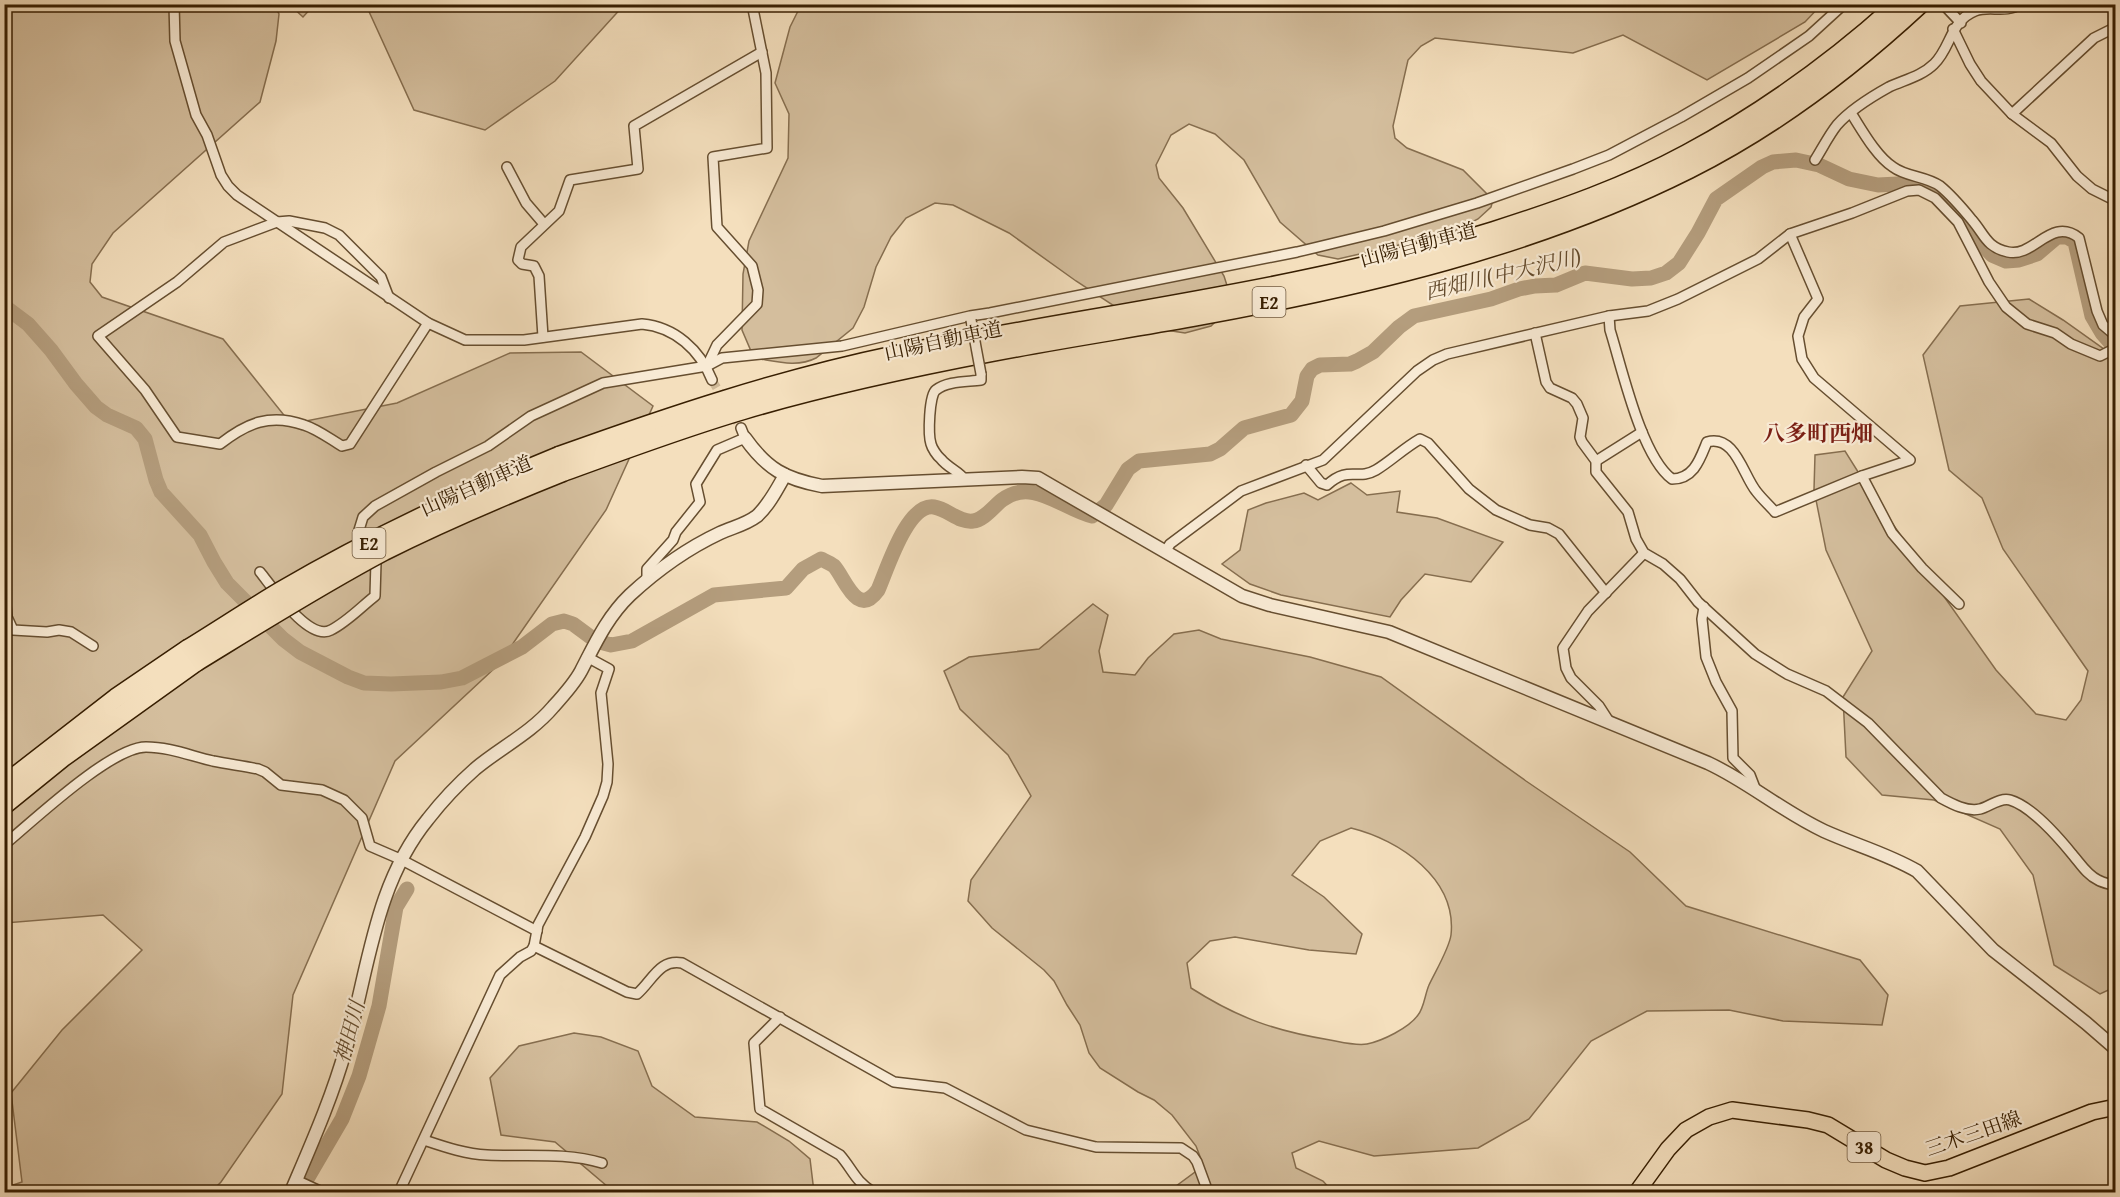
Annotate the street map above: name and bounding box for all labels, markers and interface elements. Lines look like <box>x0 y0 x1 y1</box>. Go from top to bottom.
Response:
street label: 山陽自動車道 <box>1356 214 1480 274</box>
water label: 西畑川(中大沢川) <box>1422 241 1584 307</box>
road number: E2 <box>1252 287 1286 317</box>
street label: 山陽自動車道 <box>881 313 1005 367</box>
district label: 八多町西畑 <box>1763 417 1873 449</box>
street label: 山陽自動車道 <box>415 447 537 523</box>
road number: E2 <box>352 528 386 558</box>
water label: 神田川 <box>326 996 373 1066</box>
street label: 三木三田線 <box>1921 1103 2025 1163</box>
road number: 38 <box>1848 1132 1880 1162</box>

